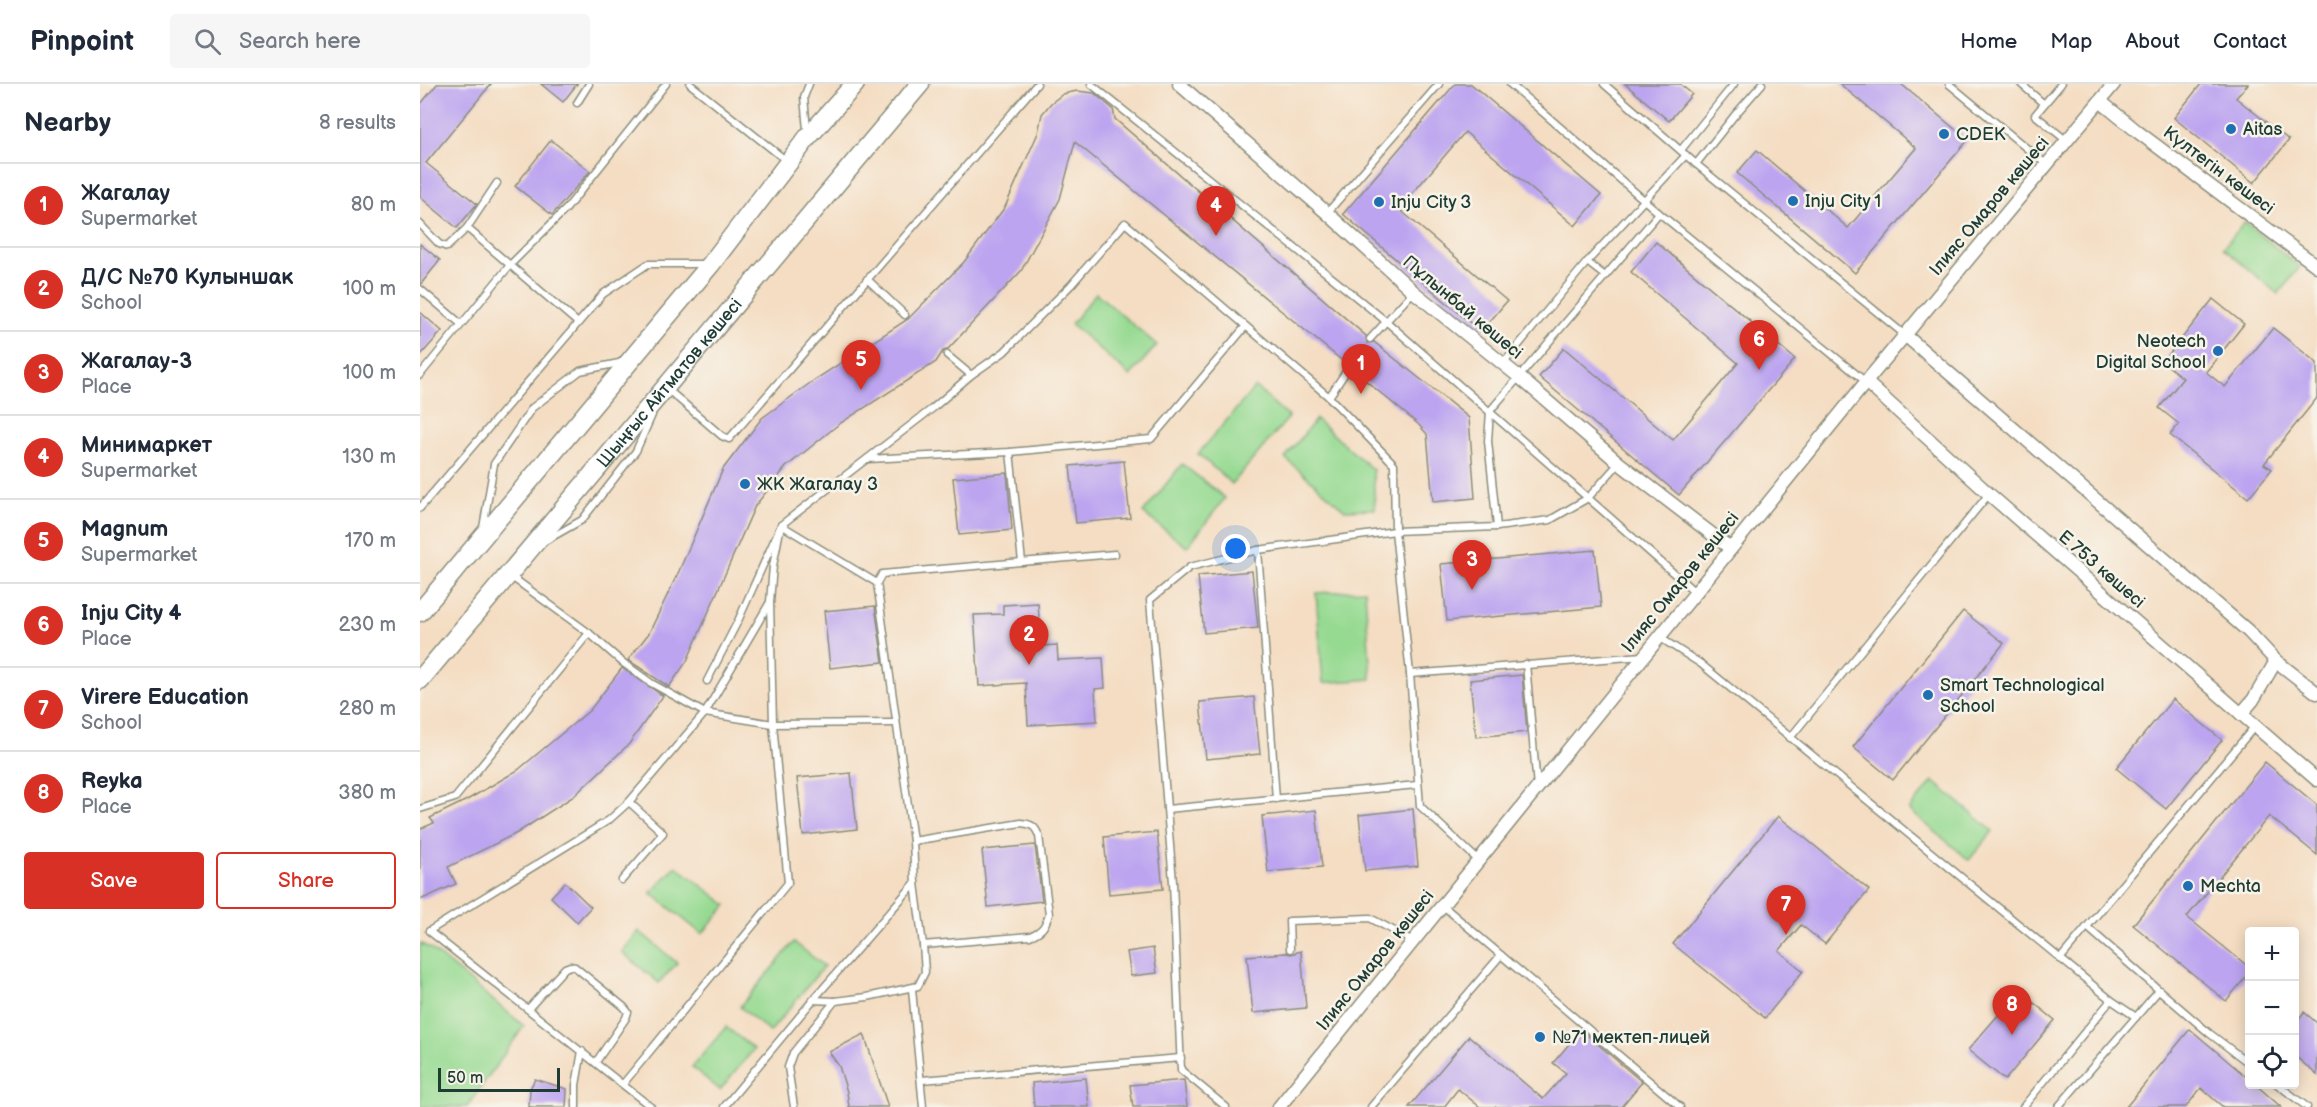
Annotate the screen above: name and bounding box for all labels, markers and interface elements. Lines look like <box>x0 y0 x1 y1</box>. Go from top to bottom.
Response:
search box <box>170 14 590 68</box>
text: Pinpoint <box>30 25 134 58</box>
icon: search <box>191 25 224 58</box>
text: Search here <box>239 28 361 55</box>
text: Home <box>1960 29 2017 54</box>
text: Map <box>2050 29 2092 54</box>
text: About <box>2125 29 2180 54</box>
text: Contact <box>2213 29 2287 54</box>
text: Nearby <box>24 108 111 139</box>
text: 8 results <box>319 111 396 135</box>
place label: Aitas <box>2243 119 2282 140</box>
street label: Күлтегін көшесі <box>2159 122 2278 219</box>
marker: Aitas <box>2224 122 2238 136</box>
place label: CDEK <box>1956 124 2006 145</box>
marker: CDEK <box>1937 127 1951 141</box>
street label: Ілияс Омаров көшесі <box>1925 133 2054 280</box>
text: Жагалау <box>81 180 170 207</box>
pin: 4 <box>1196 186 1236 236</box>
place label: Inju City 1 <box>1805 191 1881 212</box>
place label: Inju City 3 <box>1391 192 1471 213</box>
text: 1 <box>39 193 48 217</box>
text: 80 m <box>351 193 396 217</box>
marker: Inju City 1 <box>1786 194 1800 208</box>
marker: Inju City 3 <box>1372 195 1386 209</box>
text: Supermarket <box>81 207 197 231</box>
street label: Пұлынбай көшесі <box>1399 251 1527 364</box>
text: Д/С №70 Кулыншак <box>81 264 293 291</box>
text: 2 <box>38 277 49 301</box>
text: 100 m <box>343 277 396 301</box>
text: School <box>81 291 142 315</box>
street label: Шыңғыс Айтматов көшесі <box>593 294 747 472</box>
pin: 6 <box>1740 320 1778 370</box>
place label: Neotech Digital School <box>2095 331 2206 373</box>
pin: 5 <box>842 340 880 390</box>
pin: 1 <box>1342 344 1380 394</box>
marker: Neotech Digital School <box>2211 344 2225 358</box>
text: Жагалау-3 <box>81 348 192 375</box>
text: 3 <box>38 361 49 385</box>
text: 100 m <box>343 361 396 385</box>
text: Place <box>81 375 132 399</box>
text: Минимаркет <box>81 432 212 459</box>
text: 4 <box>38 445 49 469</box>
text: 130 m <box>342 445 396 469</box>
text: Supermarket <box>81 459 197 483</box>
place label: ЖК Жагалау 3 <box>757 474 878 495</box>
marker: ЖК Жагалау 3 <box>738 477 752 491</box>
street label: Ілияс Омаров көшесі <box>1617 508 1744 657</box>
text: Magnum <box>81 516 168 543</box>
street label: Е 753 көшесі <box>2054 526 2149 613</box>
text: 5 <box>38 529 49 553</box>
text: 170 m <box>345 529 396 553</box>
your location <box>1221 534 1250 563</box>
pin: 3 <box>1452 540 1492 590</box>
text: Supermarket <box>81 543 197 567</box>
text: Inju City 4 <box>81 600 181 627</box>
text: 6 <box>37 613 50 637</box>
text: 230 m <box>339 613 396 637</box>
pin: 2 <box>1010 616 1048 665</box>
text: Place <box>81 627 132 651</box>
place label: Smart Technological School <box>1940 675 2105 717</box>
text: Virere Education <box>81 684 249 711</box>
marker: Smart Technological School <box>1921 688 1935 702</box>
text: 7 <box>38 697 49 721</box>
text: 280 m <box>339 697 396 721</box>
text: School <box>81 711 142 735</box>
text: Reyka <box>81 768 143 795</box>
text: 8 <box>37 781 50 805</box>
text: 380 m <box>338 781 396 805</box>
text: Place <box>81 795 132 819</box>
button: Save <box>24 852 204 909</box>
button: Share <box>216 852 396 909</box>
place label: Mechta <box>2200 876 2261 897</box>
marker: Mechta <box>2181 879 2195 893</box>
street label: Ілияс Омаров көшесі <box>1312 886 1439 1035</box>
pin: 7 <box>1766 886 1806 935</box>
map controls <box>2245 927 2299 1089</box>
button: + <box>2245 927 2299 981</box>
button: − <box>2245 981 2299 1035</box>
pin: 8 <box>1992 986 2032 1035</box>
place label: №71 мектеп-лицей <box>1552 1027 1710 1048</box>
marker: №71 мектеп-лицей <box>1533 1030 1547 1044</box>
button: locate <box>2245 1035 2299 1089</box>
scale bar <box>438 1065 560 1092</box>
text: 50 m <box>447 1069 483 1088</box>

